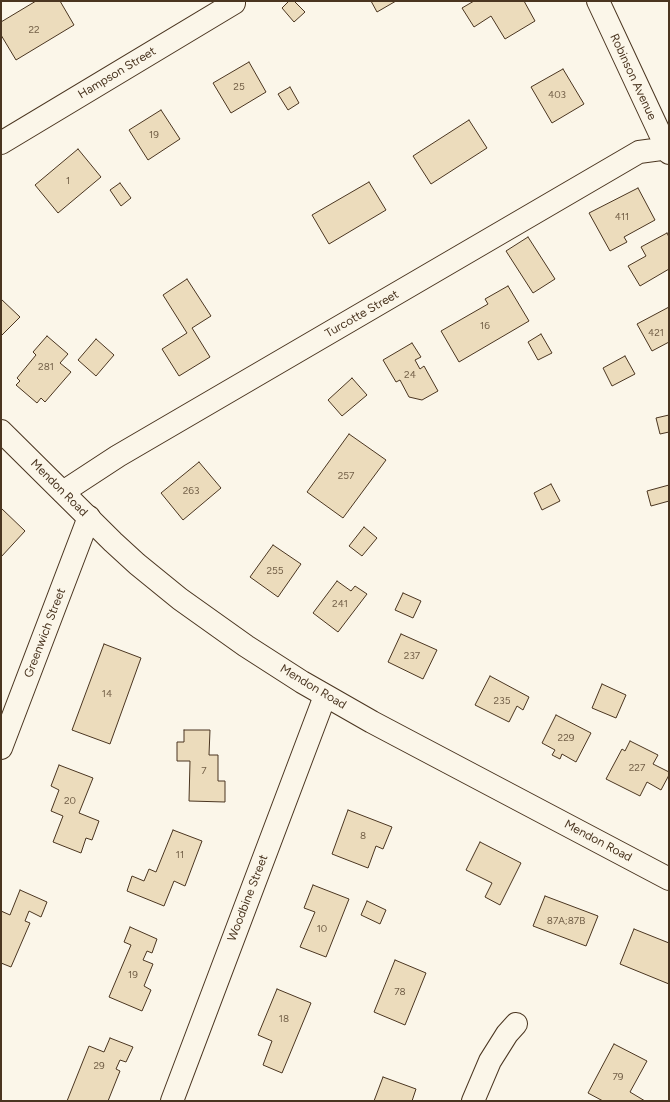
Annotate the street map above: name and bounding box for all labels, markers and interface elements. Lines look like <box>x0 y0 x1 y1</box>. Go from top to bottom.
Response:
house number: 22 <box>28 24 40 36</box>
street label: Robinson Avenue <box>607 31 659 123</box>
street label: Hampson Street <box>75 44 159 102</box>
house number: 25 <box>233 81 245 93</box>
house number: 403 <box>548 89 566 101</box>
house number: 19 <box>149 129 159 141</box>
house number: 1 <box>66 175 70 187</box>
house number: 411 <box>615 211 629 223</box>
street label: Turcotte Street <box>323 287 401 341</box>
house number: 16 <box>480 320 490 332</box>
house number: 421 <box>648 327 664 339</box>
house number: 281 <box>38 361 54 373</box>
house number: 24 <box>404 369 416 381</box>
street label: Mendon Road <box>28 457 90 519</box>
house number: 257 <box>338 470 354 482</box>
house number: 263 <box>183 485 199 497</box>
house number: 255 <box>266 565 284 577</box>
street label: Greenwich Street <box>21 586 69 680</box>
house number: 241 <box>332 598 348 610</box>
house number: 237 <box>404 650 420 662</box>
street label: Mendon Road <box>277 662 349 712</box>
house number: 14 <box>102 688 112 700</box>
house number: 235 <box>494 695 510 707</box>
house number: 229 <box>558 732 574 744</box>
house number: 227 <box>629 762 645 774</box>
house number: 7 <box>201 765 207 777</box>
house number: 20 <box>64 795 76 807</box>
street label: Mendon Road <box>562 817 634 865</box>
house number: 8 <box>360 830 366 842</box>
house number: 11 <box>176 849 184 861</box>
street label: Woodbine Street <box>225 853 271 943</box>
house number: 87A;87B <box>547 915 585 927</box>
house number: 10 <box>317 923 327 935</box>
house number: 19 <box>128 969 138 981</box>
house number: 78 <box>394 986 406 998</box>
house number: 18 <box>279 1013 289 1025</box>
house number: 29 <box>93 1060 105 1072</box>
house number: 79 <box>612 1071 624 1083</box>

